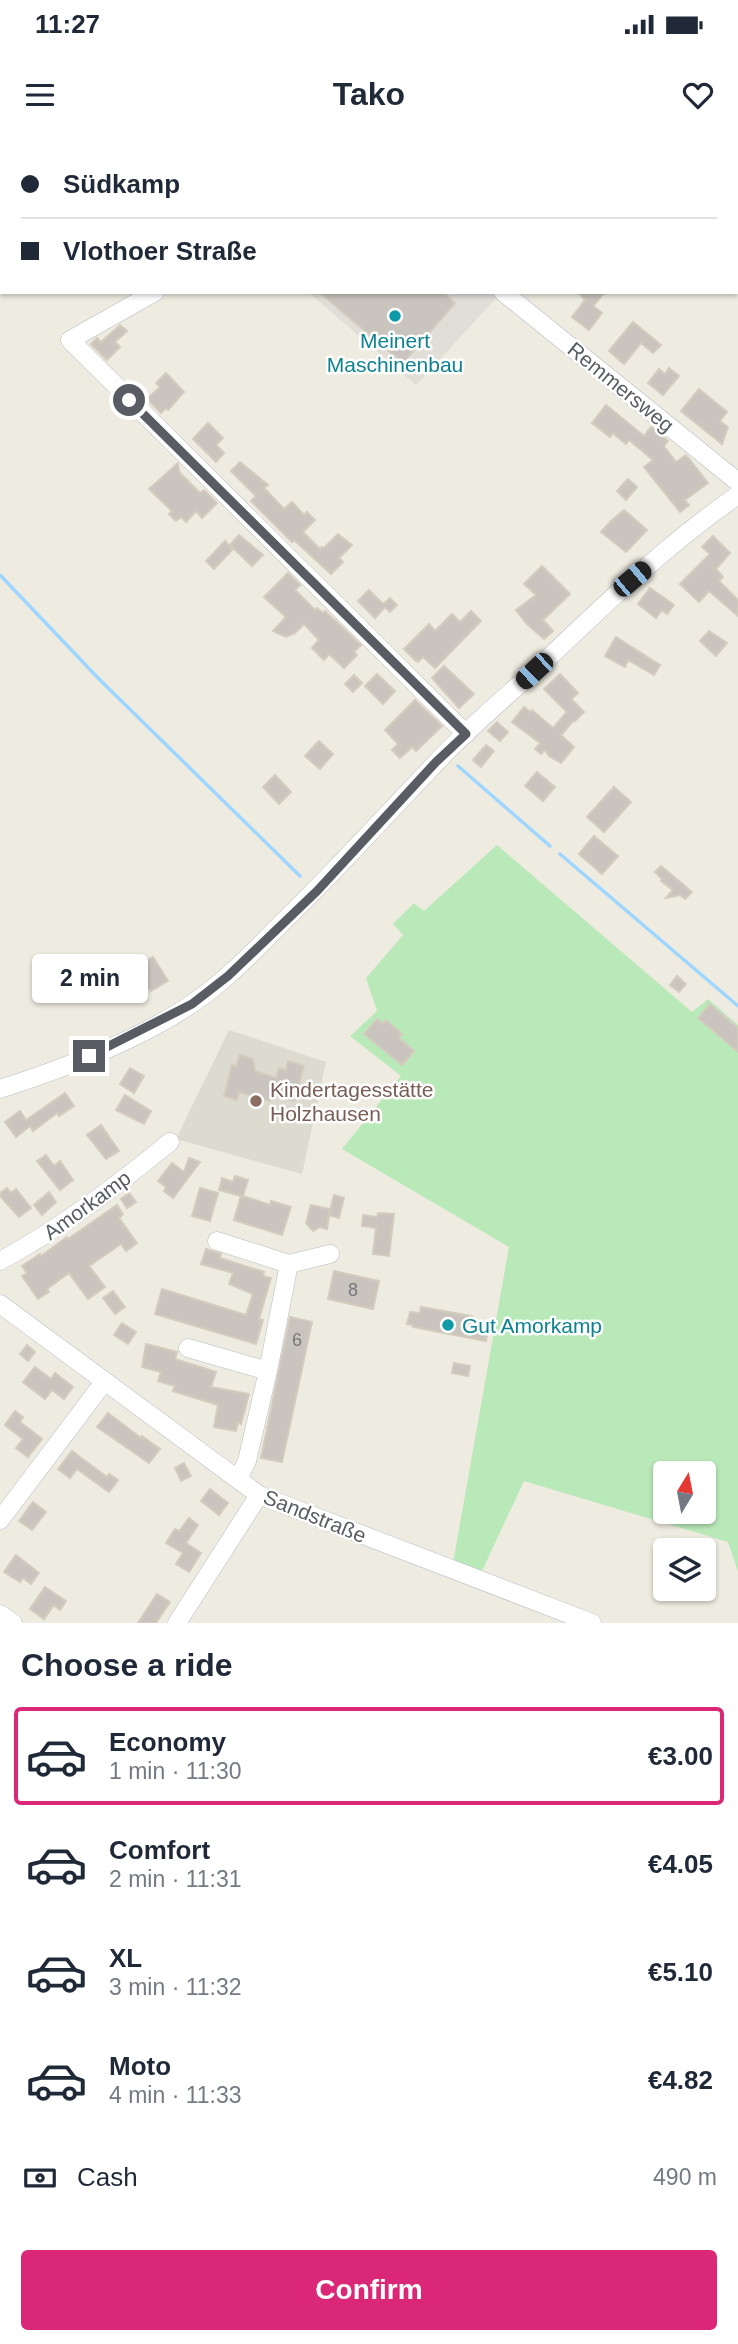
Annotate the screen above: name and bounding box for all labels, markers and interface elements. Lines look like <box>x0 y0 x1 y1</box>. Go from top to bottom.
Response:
text: 11:27 <box>35 9 100 39</box>
icon: menu <box>21 76 59 114</box>
text: Tako <box>333 76 405 112</box>
icon: heart <box>679 76 717 114</box>
text: Südkamp <box>63 169 180 199</box>
text: Vlothoer Straße <box>63 236 257 266</box>
marker: Meinert Maschinenbau <box>387 308 403 324</box>
place label: Meinert Maschinenbau <box>327 329 463 376</box>
street label: Remmersweg <box>563 337 679 437</box>
route start <box>113 384 145 416</box>
car <box>610 557 655 601</box>
car <box>512 649 557 693</box>
callout: 2 min <box>31 954 147 1004</box>
text: 2 min <box>60 965 120 991</box>
route end <box>73 1040 105 1072</box>
place label: Kindertagesstätte Holzhausen <box>270 1078 433 1125</box>
marker: Kindertagesstätte Holzhausen <box>248 1093 264 1109</box>
street label: Amorkamp <box>39 1166 135 1244</box>
house number: 8 <box>348 1280 358 1300</box>
place label: Gut Amorkamp <box>462 1314 602 1337</box>
marker: Gut Amorkamp <box>440 1317 456 1333</box>
house number: 6 <box>292 1330 302 1350</box>
north arrow <box>653 1461 716 1524</box>
map controls <box>653 1461 716 1601</box>
street label: Sandstraße <box>260 1485 370 1547</box>
button: layers <box>653 1538 716 1601</box>
text: Choose a ride <box>21 1647 233 1683</box>
icon: car <box>25 1725 88 1788</box>
text: Economy <box>109 1727 226 1757</box>
text: €3.00 <box>648 1741 713 1771</box>
text: 1 min · 11:30 <box>109 1758 242 1784</box>
icon: car <box>25 1833 88 1896</box>
text: Comfort <box>109 1835 210 1865</box>
text: €4.05 <box>648 1849 713 1879</box>
text: 2 min · 11:31 <box>109 1866 242 1892</box>
icon: car <box>25 1941 88 2004</box>
text: XL <box>109 1943 142 1973</box>
text: €5.10 <box>648 1957 713 1987</box>
text: 3 min · 11:32 <box>109 1974 242 2000</box>
icon: car <box>25 2049 88 2112</box>
text: Moto <box>109 2051 171 2081</box>
text: €4.82 <box>648 2065 713 2095</box>
text: 4 min · 11:33 <box>109 2082 242 2108</box>
icon: cash <box>21 2159 59 2197</box>
text: Cash <box>77 2162 138 2192</box>
text: 490 m <box>653 2164 717 2190</box>
button: Confirm <box>21 2250 717 2330</box>

